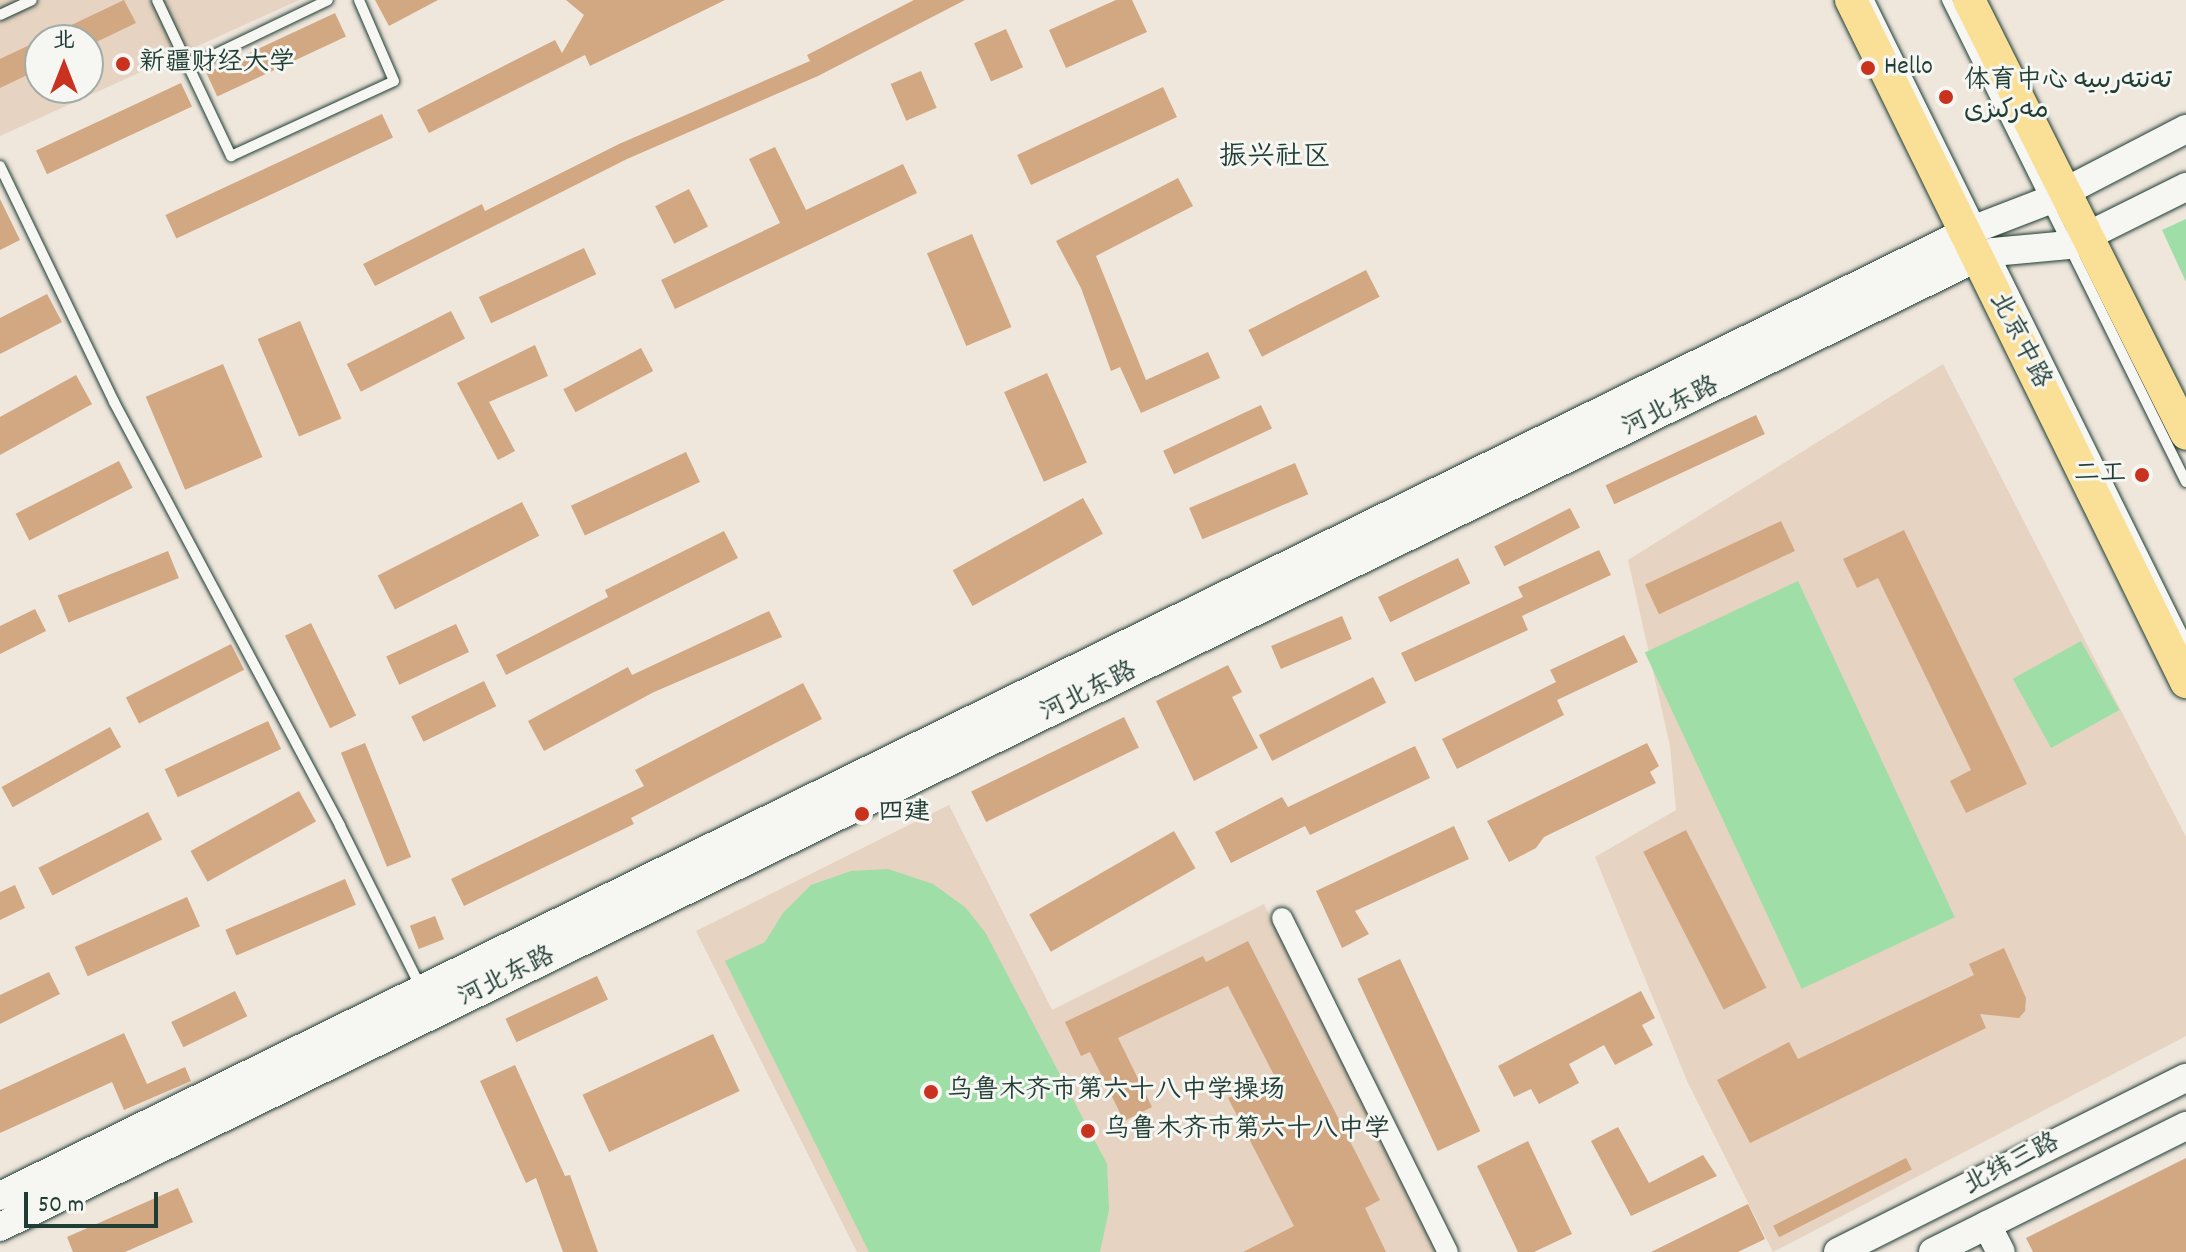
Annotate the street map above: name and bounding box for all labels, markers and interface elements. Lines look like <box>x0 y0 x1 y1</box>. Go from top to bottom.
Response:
north arrow <box>24 24 104 104</box>
text: 北 <box>53 26 75 57</box>
place label: 新疆财经大学 <box>139 48 295 80</box>
place label: Hello <box>1884 52 1933 84</box>
marker: 新疆财经大学 <box>114 55 132 73</box>
marker: Hello <box>1859 59 1877 77</box>
place label: 体育中心 تەنتەربىيە مەركىزى <box>1964 66 2172 128</box>
marker: 体育中心 تەنتەربىيە مەركىزى <box>1935 86 1957 108</box>
district label: 振兴社区 <box>1219 142 1331 176</box>
street label: 北京中路 <box>1981 288 2057 394</box>
street label: 河北东路 <box>1617 371 1725 445</box>
place label: 二工 <box>2074 459 2126 491</box>
marker: 二工 <box>2133 466 2151 484</box>
street label: 河北东路 <box>1035 656 1143 730</box>
place label: 四建 <box>878 798 930 830</box>
marker: 四建 <box>853 805 871 823</box>
street label: 河北东路 <box>453 941 561 1015</box>
place label: 乌鲁木齐市第六十八中学操场 <box>947 1076 1285 1108</box>
marker: 乌鲁木齐市第六十八中学操场 <box>922 1083 940 1101</box>
place label: 乌鲁木齐市第六十八中学 <box>1104 1115 1390 1147</box>
marker: 乌鲁木齐市第六十八中学 <box>1079 1122 1097 1140</box>
street label: 北纬三路 <box>1959 1127 2065 1203</box>
scale bar <box>28 1176 162 1226</box>
text: 50 m <box>38 1189 84 1223</box>

